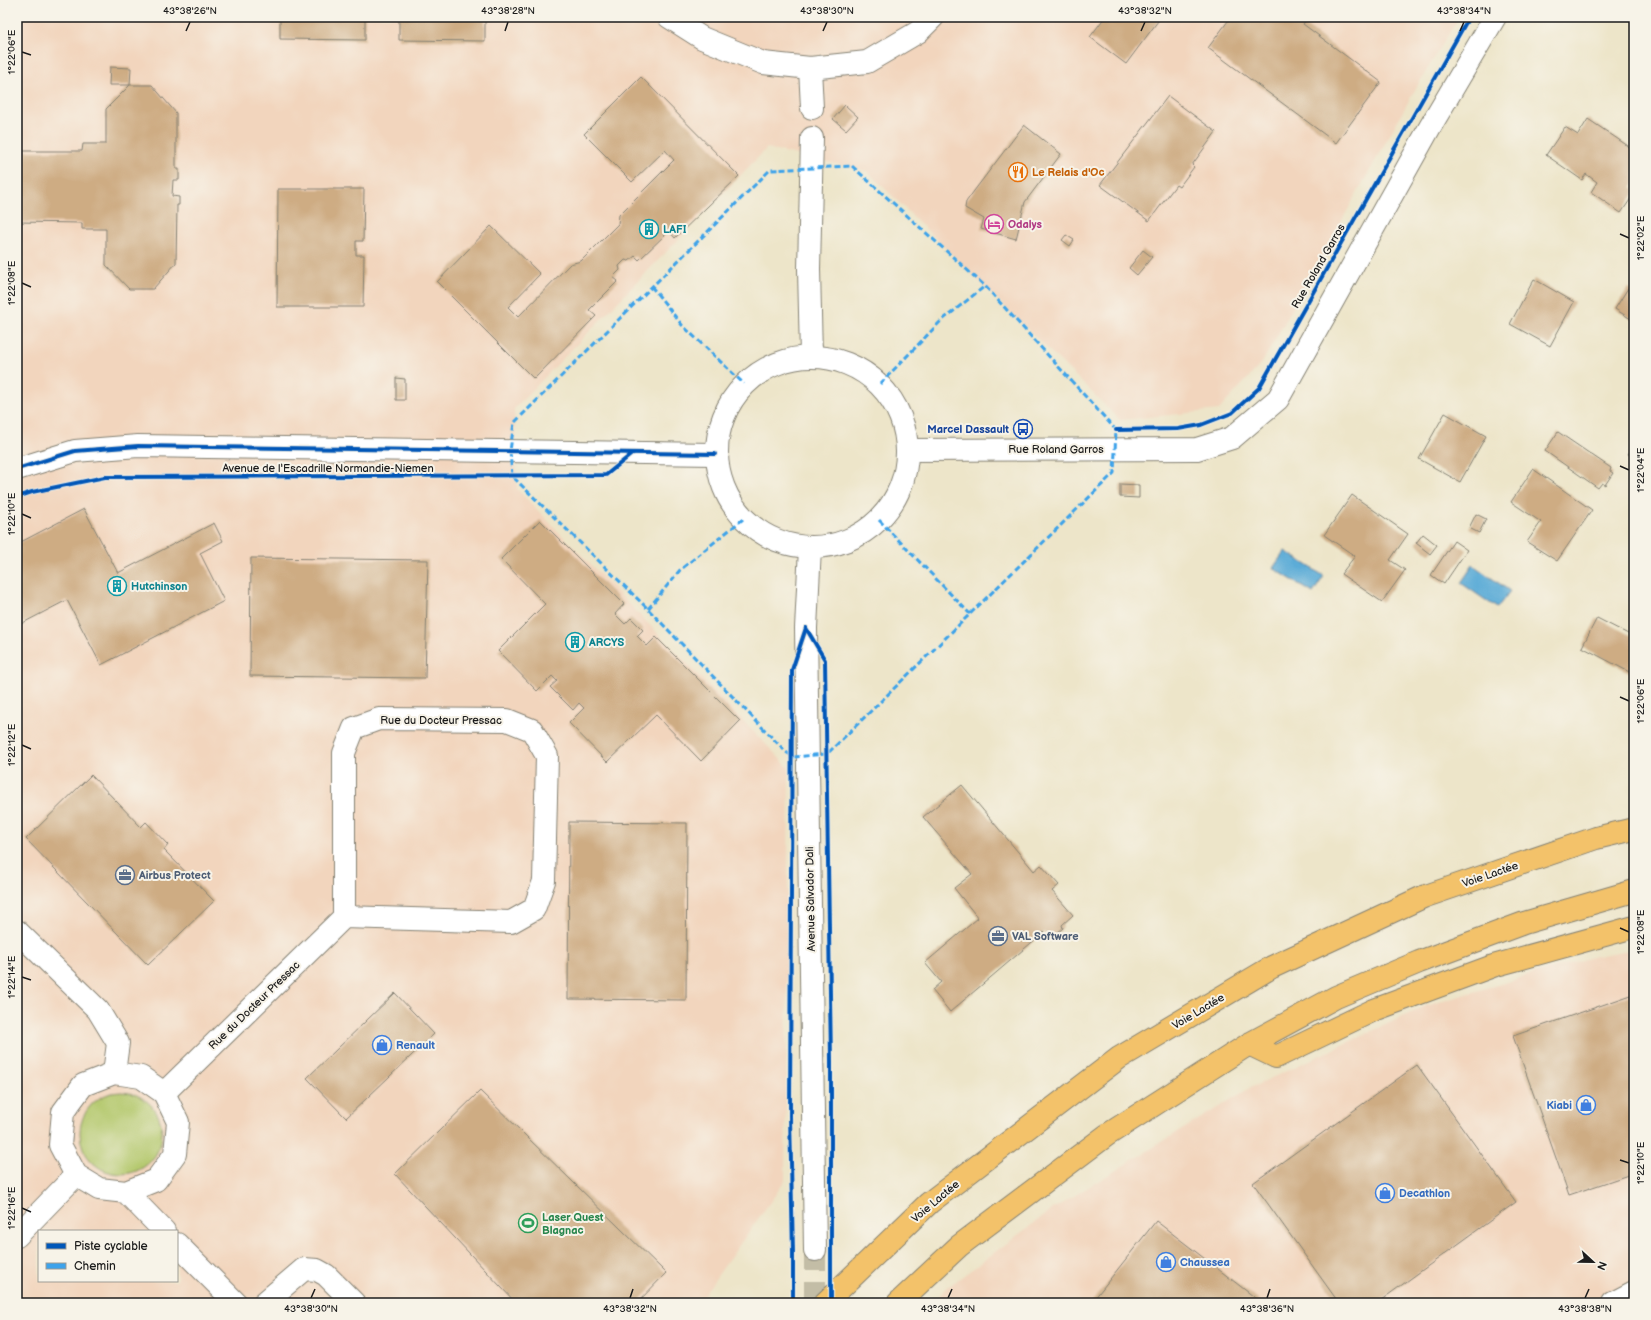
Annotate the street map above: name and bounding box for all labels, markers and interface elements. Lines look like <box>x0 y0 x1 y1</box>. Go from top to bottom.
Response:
text: 43°38'26"N <box>163 5 217 17</box>
text: 43°38'28"N <box>481 5 535 17</box>
text: 43°38'30"N <box>800 5 854 17</box>
text: 43°38'32"N <box>1118 5 1172 17</box>
text: 43°38'34"N <box>1437 5 1491 17</box>
text: 1°22'06"E <box>6 29 18 74</box>
restaurant icon: Le Relais d'Oc <box>1007 161 1029 183</box>
place label: Le Relais d'Oc <box>1032 166 1104 179</box>
hotel icon: Odalys <box>983 213 1005 235</box>
text: 1°22'02"E <box>1635 215 1647 260</box>
building icon: LAFI <box>638 218 660 240</box>
place label: Odalys <box>1008 218 1043 231</box>
street label: Rue Roland Garros <box>1289 221 1348 311</box>
place label: LAFI <box>663 223 687 236</box>
text: 1°22'08"E <box>6 260 18 305</box>
bus stop icon: Marcel Dassault <box>1012 418 1034 440</box>
place label: Marcel Dassault <box>927 423 1009 436</box>
street label: Rue Roland Garros <box>1008 443 1104 456</box>
text: 1°22'04"E <box>1635 447 1647 492</box>
street label: Avenue de l'Escadrille Normandie-Niemen <box>222 462 434 475</box>
text: 1°22'10"E <box>6 492 18 535</box>
building icon: Hutchinson <box>106 575 128 597</box>
place label: Hutchinson <box>131 580 188 593</box>
building icon: ARCYS <box>564 631 586 653</box>
place label: ARCYS <box>588 636 625 649</box>
text: 1°22'06"E <box>1635 678 1647 723</box>
street label: Rue du Docteur Pressac <box>380 714 502 727</box>
text: 1°22'12"E <box>6 723 18 766</box>
street label: Avenue Salvador Dali <box>803 846 818 952</box>
street label: Voie Lactée <box>1460 859 1520 890</box>
office icon: Airbus Protect <box>114 864 136 886</box>
place label: Airbus Protect <box>138 869 211 882</box>
text: 1°22'08"E <box>1635 909 1647 954</box>
office icon: VAL Software <box>987 925 1009 947</box>
place label: VAL Software <box>1012 930 1078 943</box>
text: 1°22'14"E <box>6 955 18 998</box>
street label: Rue du Docteur Pressac <box>206 958 303 1052</box>
street label: Voie Lactée <box>1170 991 1227 1032</box>
shop icon: Renault <box>371 1034 393 1056</box>
place label: Renault <box>396 1039 435 1052</box>
shop icon: Kiabi <box>1575 1094 1597 1116</box>
place label: Kiabi <box>1547 1099 1572 1112</box>
text: 1°22'10"E <box>1635 1141 1647 1184</box>
street label: Voie Lactée <box>909 1177 962 1225</box>
shop icon: Decathlon <box>1374 1182 1396 1204</box>
text: 1°22'16"E <box>6 1186 18 1229</box>
place label: Decathlon <box>1399 1187 1450 1200</box>
place label: Laser Quest Blagnac <box>542 1211 604 1237</box>
sports icon: Laser Quest Blagnac <box>517 1212 539 1234</box>
legend <box>38 1230 178 1282</box>
text: Piste cyclable <box>74 1239 148 1254</box>
north arrow <box>1573 1242 1613 1282</box>
shop icon: Chaussea <box>1155 1251 1177 1273</box>
place label: Chaussea <box>1180 1256 1230 1269</box>
text: Chemin <box>74 1259 116 1274</box>
text: N <box>1594 1259 1609 1272</box>
text: 43°38'30"N <box>284 1303 338 1315</box>
text: 43°38'32"N <box>603 1303 657 1315</box>
text: 43°38'34"N <box>921 1303 975 1315</box>
text: 43°38'36"N <box>1240 1303 1294 1315</box>
text: 43°38'38"N <box>1558 1303 1612 1315</box>

